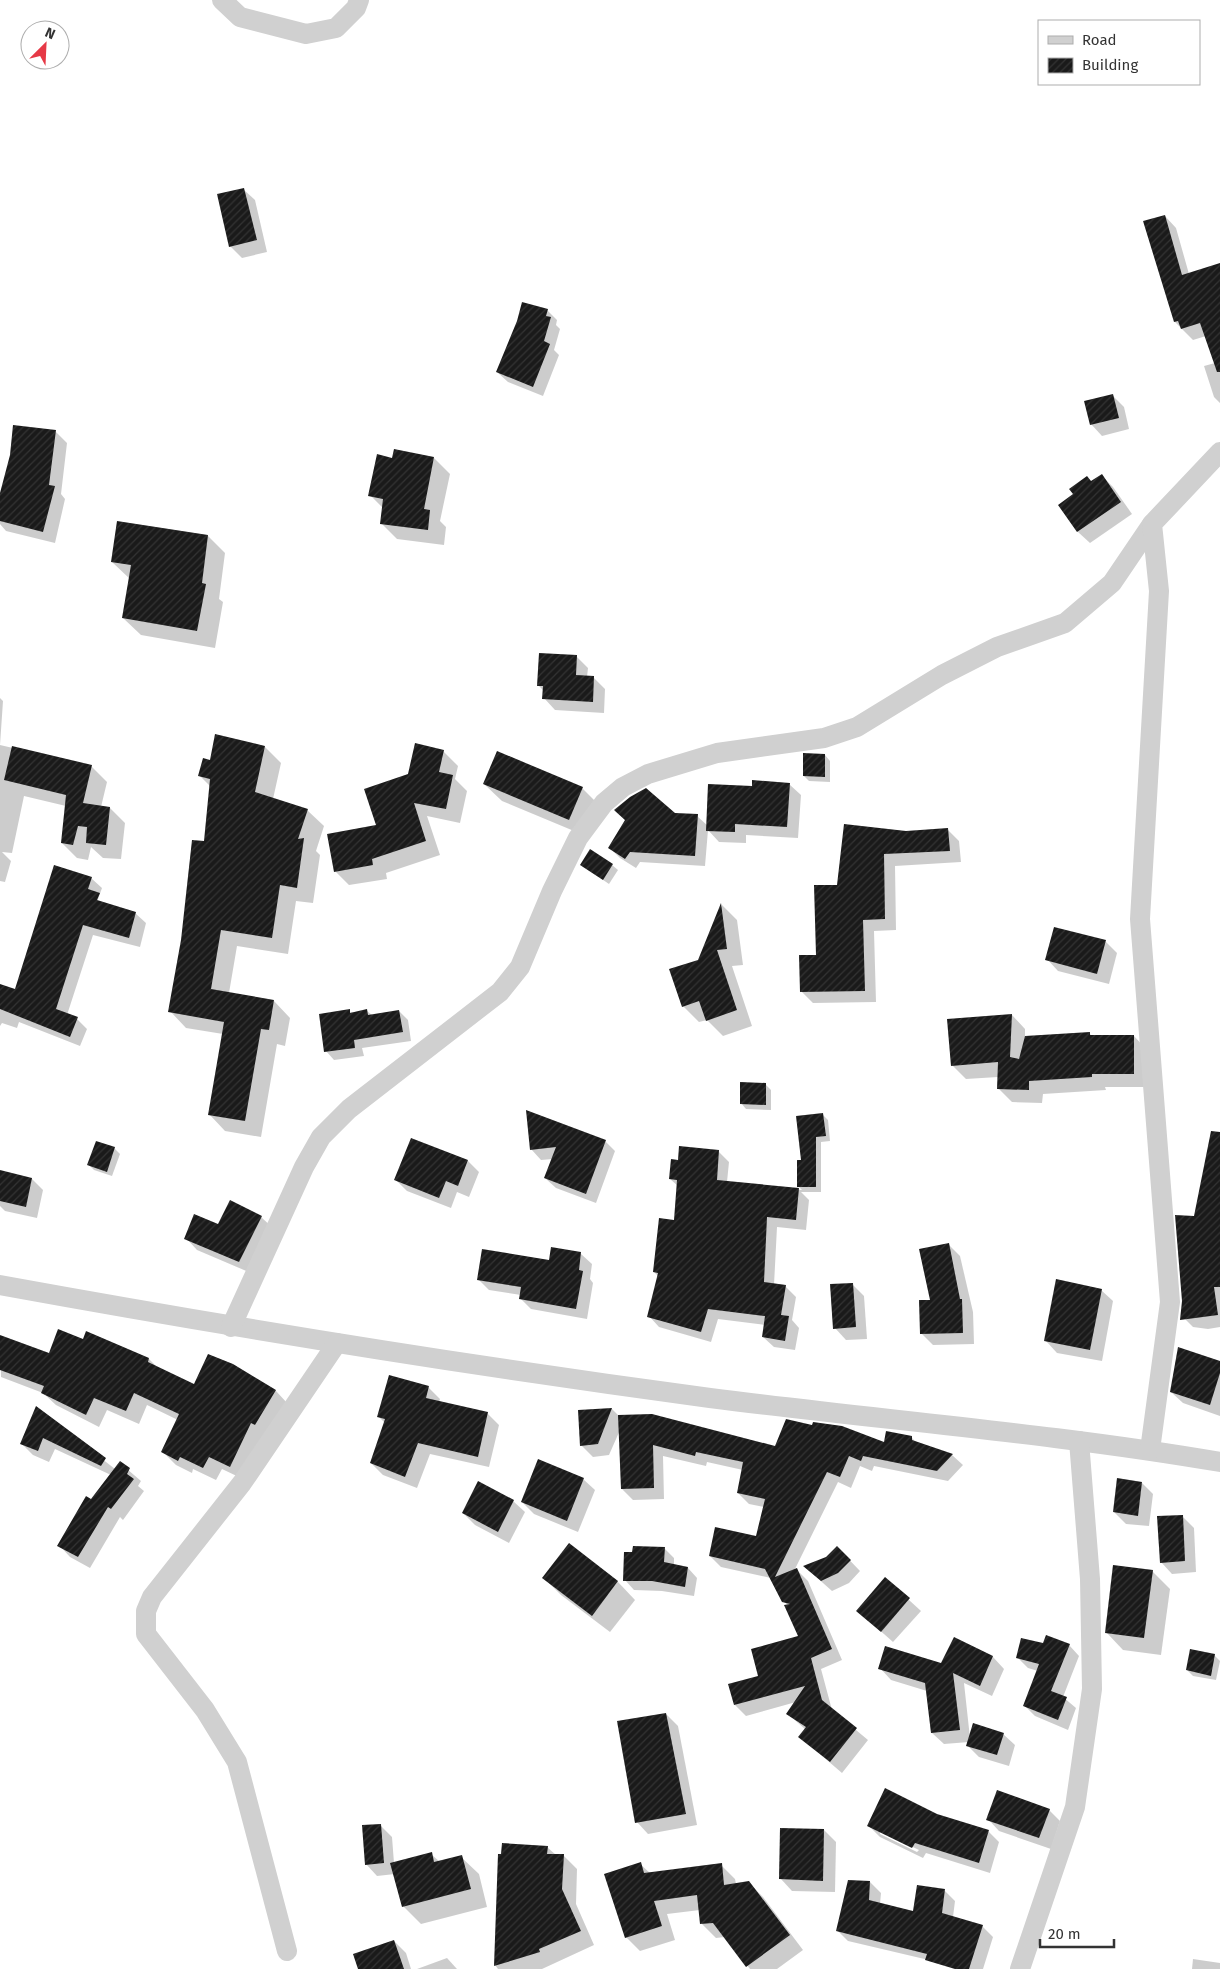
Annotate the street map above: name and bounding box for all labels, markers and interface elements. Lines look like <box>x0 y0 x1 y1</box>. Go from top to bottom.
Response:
north arrow <box>20 20 70 70</box>
legend <box>1038 20 1200 85</box>
text: N <box>42 24 58 43</box>
text: Road <box>1082 31 1117 49</box>
text: Building <box>1082 56 1138 74</box>
scale bar <box>1040 1916 1114 1948</box>
text: 20 m <box>1048 1925 1081 1943</box>

